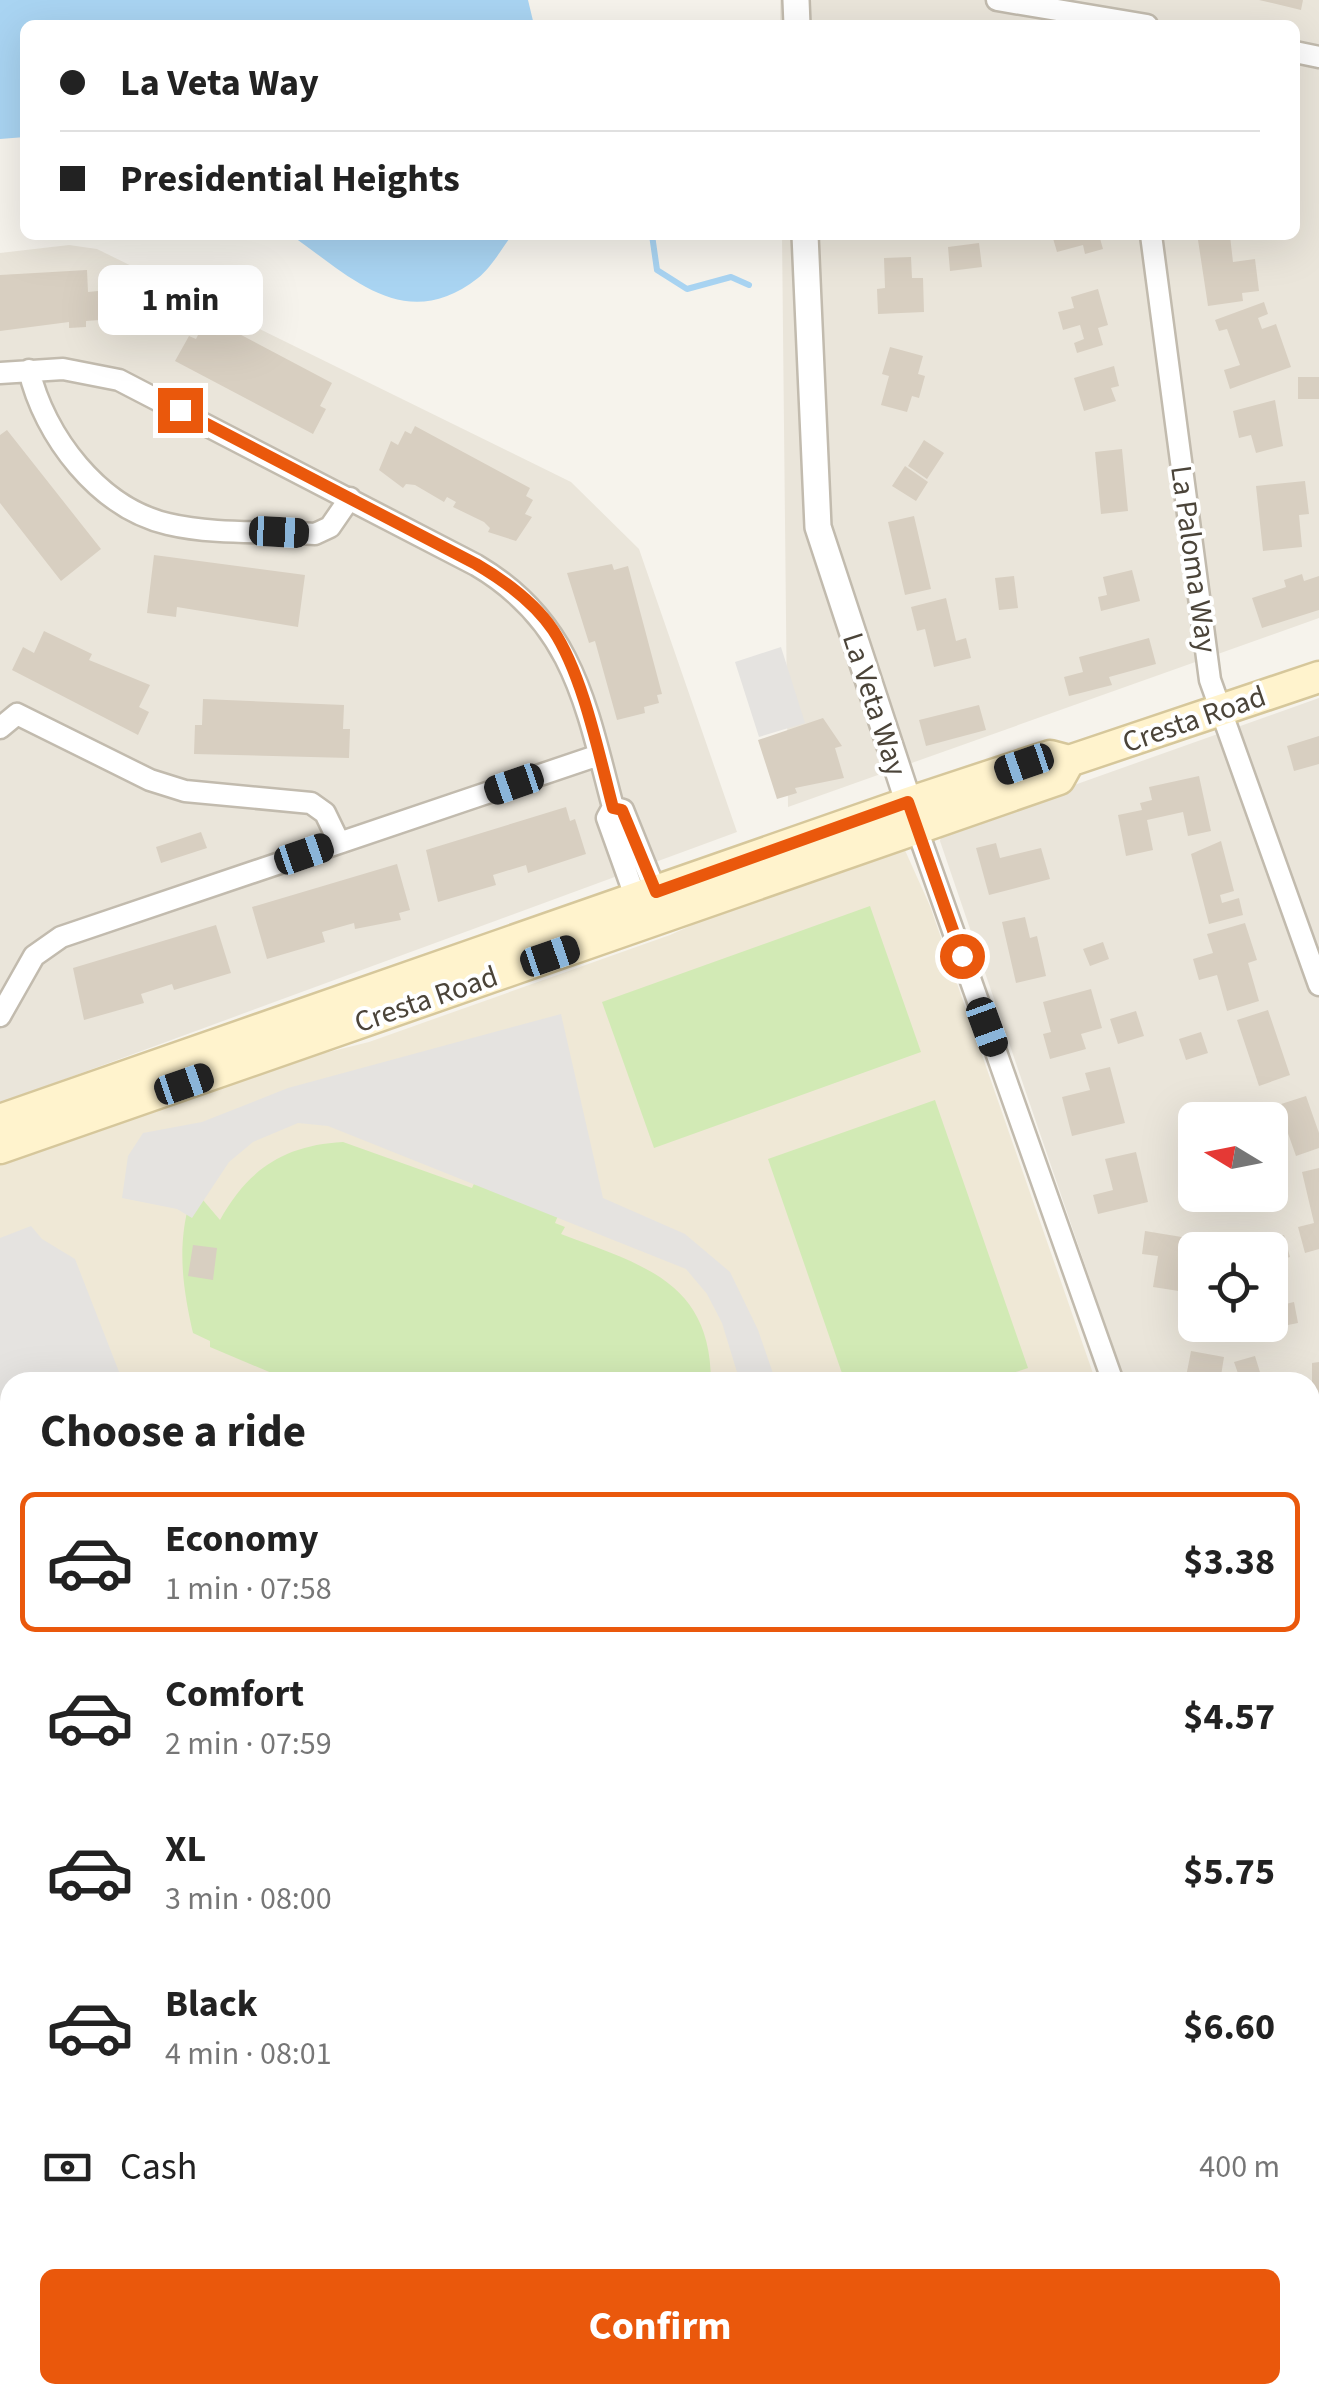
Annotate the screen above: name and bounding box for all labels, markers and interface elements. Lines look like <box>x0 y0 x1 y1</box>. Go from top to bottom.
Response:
text: La Veta Way <box>120 56 319 110</box>
text: Presidential Heights <box>120 152 460 206</box>
callout: 1 min <box>98 265 262 335</box>
text: 1 min <box>142 277 219 323</box>
route end <box>158 388 203 433</box>
street label: La Paloma Way <box>1159 463 1228 655</box>
car <box>248 515 310 549</box>
street label: La Veta Way <box>831 627 918 781</box>
street label: Cresta Road <box>1117 675 1272 764</box>
car <box>991 740 1057 788</box>
car <box>481 760 547 808</box>
car <box>271 830 337 878</box>
car <box>517 932 583 980</box>
route start <box>940 934 985 979</box>
street label: Cresta Road <box>349 955 504 1044</box>
car <box>963 994 1011 1060</box>
car <box>151 1060 217 1108</box>
north arrow <box>1178 1102 1288 1212</box>
map controls <box>1178 1102 1288 1342</box>
button: locate <box>1178 1232 1288 1342</box>
text: Choose a ride <box>40 1400 306 1464</box>
text: Economy <box>165 1512 318 1566</box>
icon: car <box>45 1517 135 1607</box>
text: $3.38 <box>1183 1535 1275 1589</box>
text: 1 min · 07:58 <box>165 1566 332 1612</box>
text: Comfort <box>165 1667 304 1721</box>
icon: car <box>45 1672 135 1762</box>
text: $4.57 <box>1183 1690 1275 1744</box>
text: 2 min · 07:59 <box>165 1721 332 1767</box>
text: XL <box>165 1822 206 1876</box>
icon: car <box>45 1827 135 1917</box>
text: $5.75 <box>1183 1845 1275 1899</box>
text: 3 min · 08:00 <box>165 1876 332 1922</box>
text: Black <box>165 1977 258 2031</box>
icon: car <box>45 1982 135 2072</box>
text: $6.60 <box>1183 2000 1275 2054</box>
text: 4 min · 08:01 <box>165 2031 332 2077</box>
icon: cash <box>40 2140 95 2195</box>
text: Cash <box>120 2140 197 2194</box>
text: 400 m <box>1199 2144 1280 2190</box>
button: Confirm <box>40 2269 1280 2384</box>

